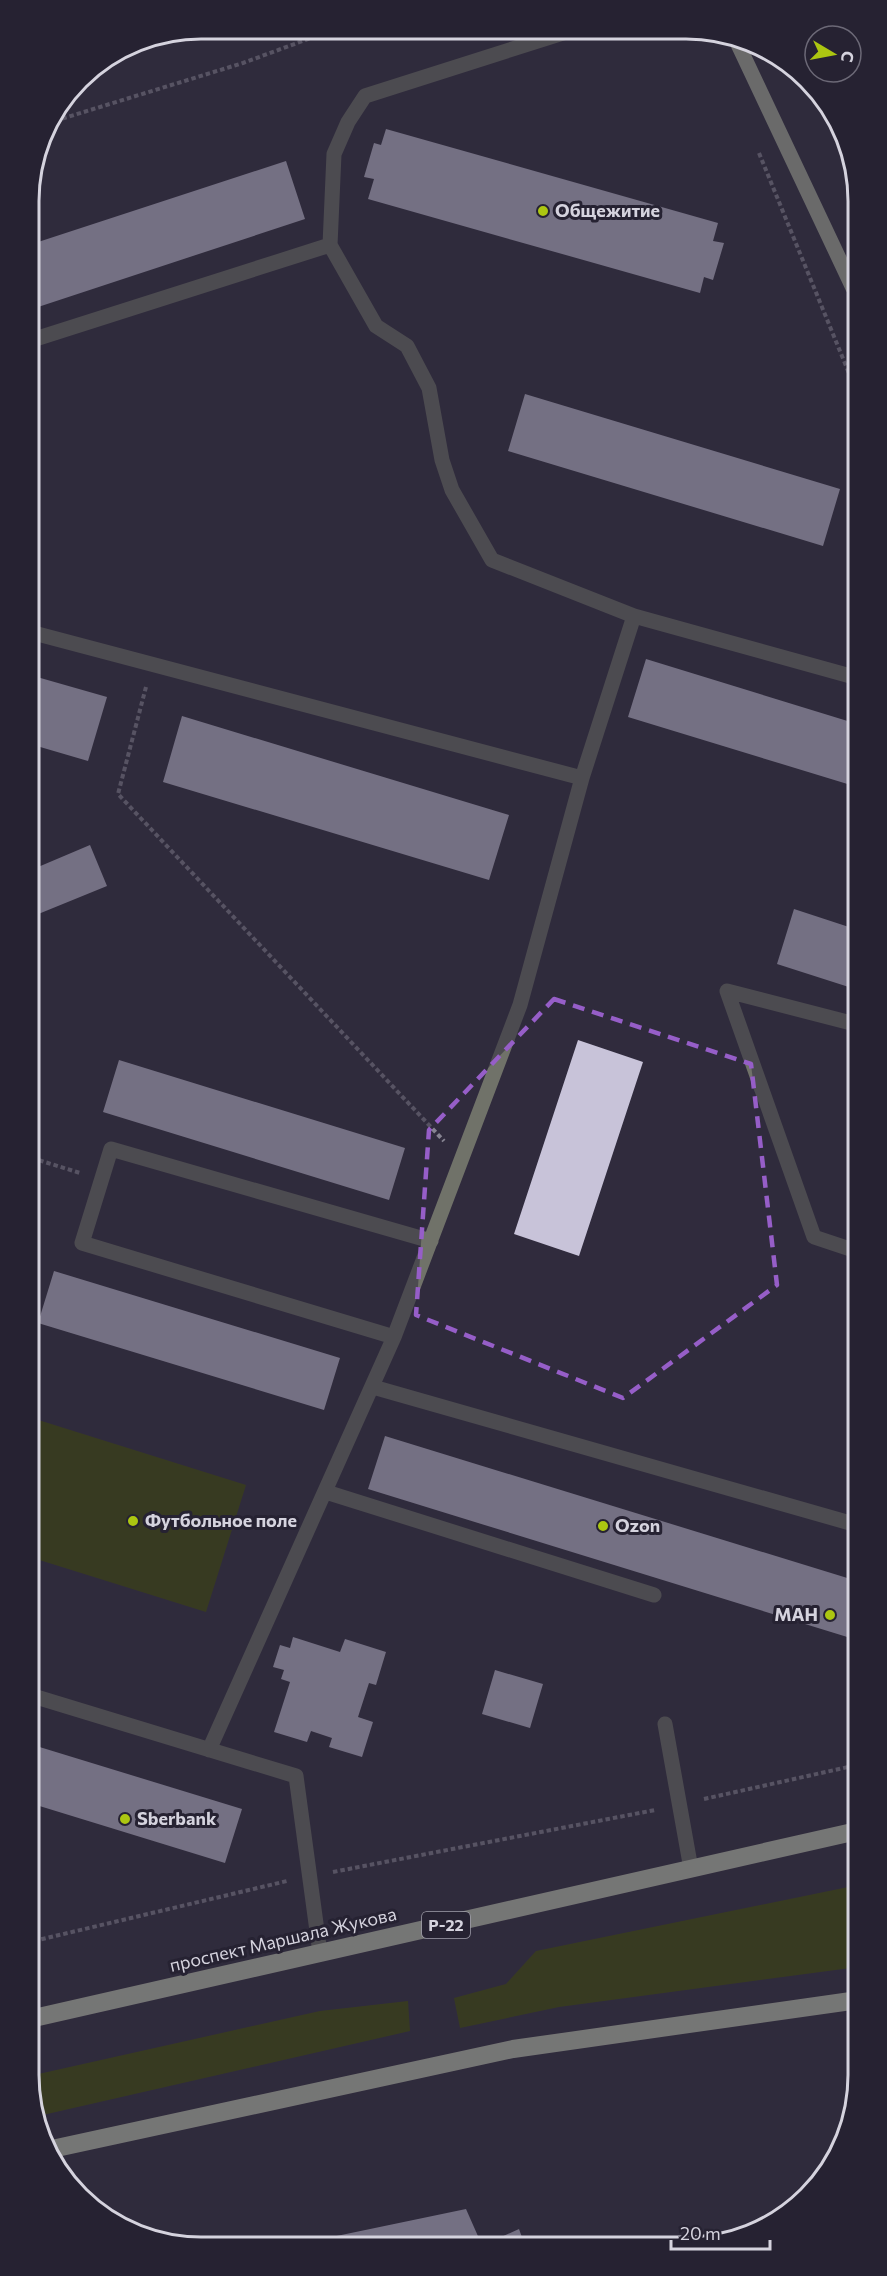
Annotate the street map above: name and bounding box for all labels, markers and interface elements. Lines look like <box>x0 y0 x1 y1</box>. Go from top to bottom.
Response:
north arrow <box>803 24 863 84</box>
text: С <box>838 50 859 64</box>
place label: Общежитие <box>555 199 660 221</box>
marker: Общежитие <box>536 204 550 218</box>
place label: Футбольное поле <box>145 1509 297 1531</box>
marker: Футбольное поле <box>126 1514 140 1528</box>
place label: Ozon <box>615 1514 660 1536</box>
marker: Ozon <box>596 1519 610 1533</box>
place label: МАН <box>774 1603 818 1625</box>
marker: МАН <box>823 1608 837 1622</box>
place label: Sberbank <box>137 1807 217 1829</box>
marker: Sberbank <box>118 1812 132 1826</box>
street label: проспект Маршала Жукова <box>167 1902 398 1976</box>
road number: Р-22 <box>422 1912 470 1938</box>
scale bar <box>671 2213 770 2251</box>
text: 20 m <box>680 2222 721 2244</box>

